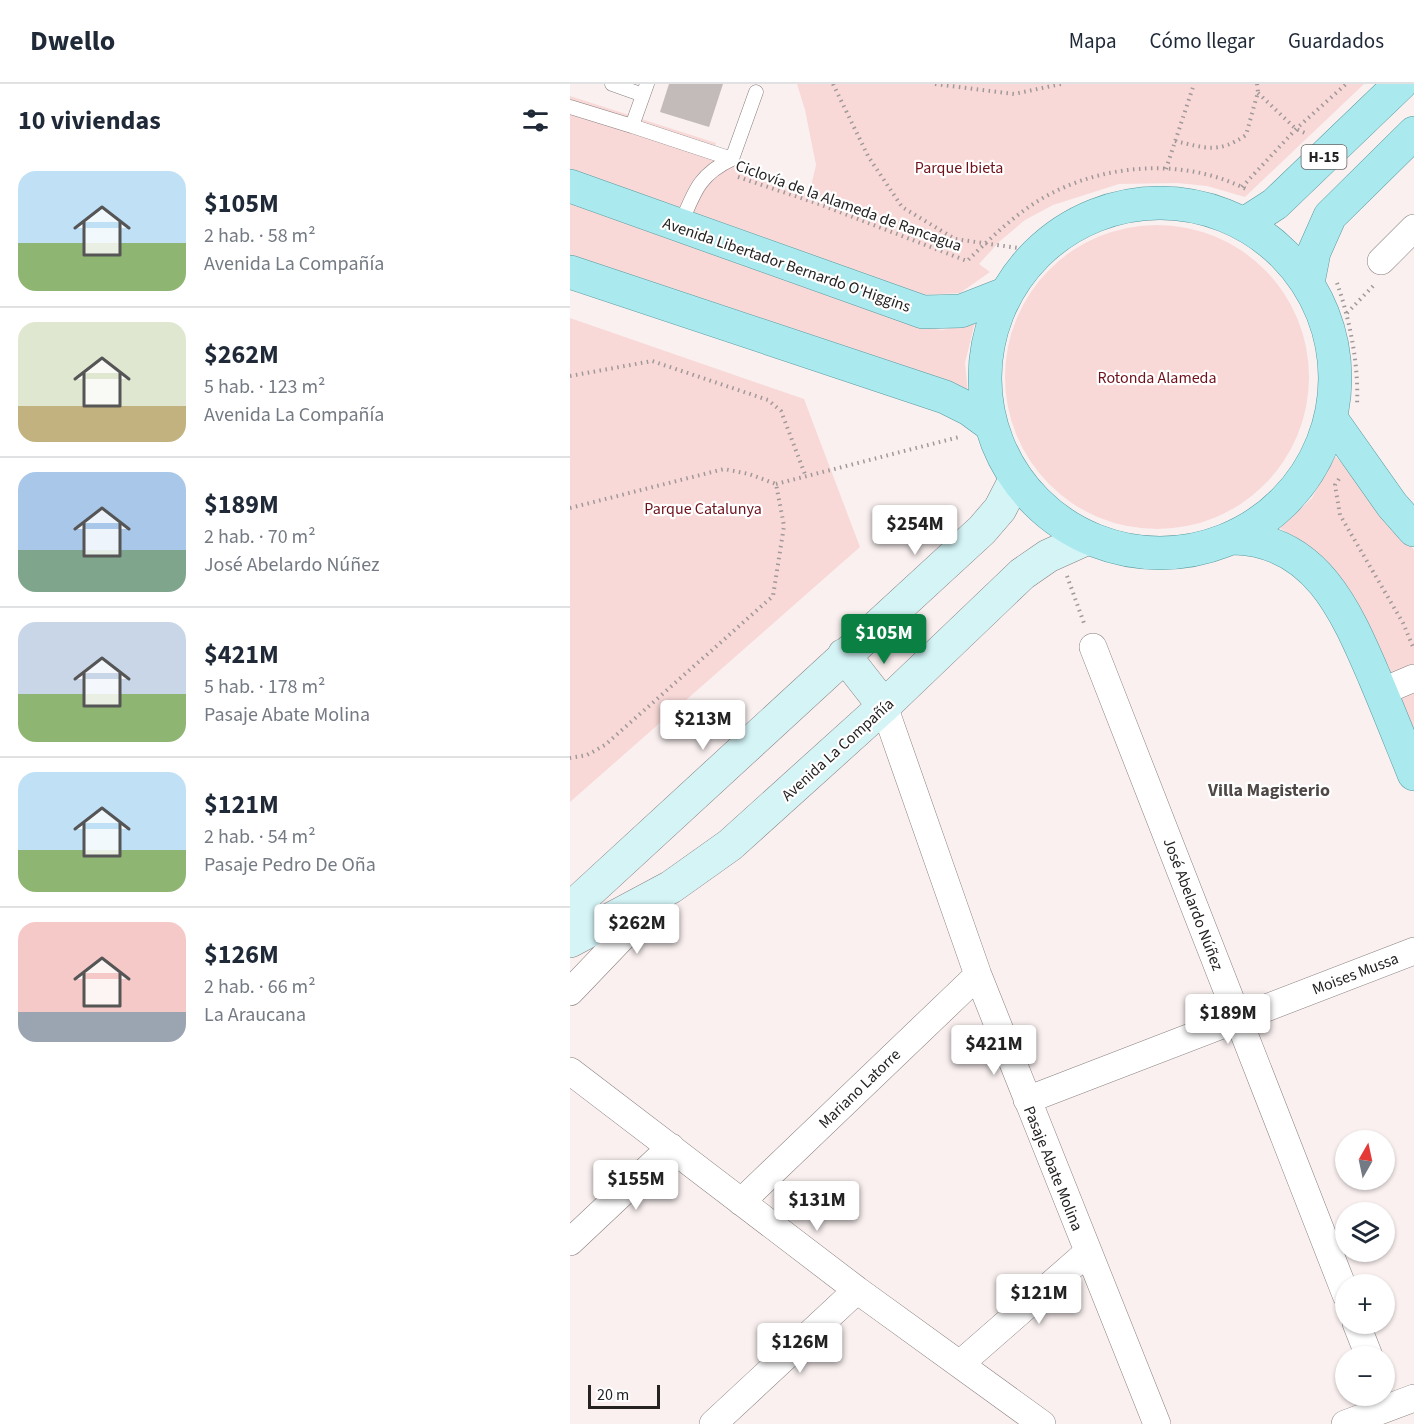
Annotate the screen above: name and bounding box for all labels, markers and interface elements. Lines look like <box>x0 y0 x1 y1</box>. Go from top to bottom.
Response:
text: Dwello <box>30 21 115 61</box>
text: Mapa <box>1069 26 1117 56</box>
text: Cómo llegar <box>1150 26 1255 56</box>
text: Guardados <box>1288 26 1384 56</box>
text: 10 viviendas <box>18 102 161 139</box>
icon: filters <box>519 104 552 137</box>
road number: H-15 <box>1302 145 1347 169</box>
street label: Ciclovía de la Alameda de Rancagua <box>733 155 965 257</box>
park label: Parque Ibieta <box>915 157 1003 179</box>
text: $105M <box>204 185 279 222</box>
icon: home <box>66 195 138 267</box>
street label: Avenida Libertador Bernardo O'Higgins <box>660 212 914 318</box>
text: 2 hab. · 58 m² <box>204 222 316 250</box>
text: Avenida La Compañía <box>204 250 384 278</box>
text: $262M <box>204 336 279 373</box>
icon: home <box>66 346 138 418</box>
park label: Rotonda Alameda <box>1097 367 1217 389</box>
text: 5 hab. · 123 m² <box>204 373 325 401</box>
text: Avenida La Compañía <box>204 401 384 429</box>
text: $189M <box>204 486 279 523</box>
icon: home <box>66 496 138 568</box>
park label: Parque Catalunya <box>644 498 762 520</box>
pin: $254M <box>873 505 957 556</box>
text: $254M <box>886 510 944 538</box>
text: 2 hab. · 70 m² <box>204 523 316 551</box>
text: José Abelardo Núñez <box>204 551 380 579</box>
pin: $105M <box>842 614 926 665</box>
text: $105M <box>855 619 913 647</box>
text: $421M <box>204 636 279 673</box>
icon: home <box>66 646 138 718</box>
text: 5 hab. · 178 m² <box>204 673 325 701</box>
street label: Avenida La Compañía <box>777 693 899 806</box>
pin: $213M <box>661 700 745 751</box>
text: Pasaje Abate Molina <box>204 701 370 729</box>
text: $213M <box>674 705 732 733</box>
district label: Villa Magisterio <box>1207 778 1330 803</box>
text: $121M <box>204 786 279 823</box>
icon: home <box>66 796 138 868</box>
text: 2 hab. · 54 m² <box>204 823 316 851</box>
street label: José Abelardo Núñez <box>1158 835 1229 974</box>
text: Pasaje Pedro De Oña <box>204 851 376 879</box>
pin: $262M <box>595 904 679 955</box>
text: $262M <box>608 909 666 937</box>
text: $126M <box>204 936 279 973</box>
icon: home <box>66 946 138 1018</box>
street label: Moises Mussa <box>1309 947 1402 1000</box>
text: 2 hab. · 66 m² <box>204 973 316 1001</box>
pin: $189M <box>1186 994 1270 1045</box>
text: $189M <box>1199 999 1257 1027</box>
text: La Araucana <box>204 1001 306 1029</box>
pin: $421M <box>952 1025 1036 1076</box>
text: $421M <box>965 1030 1023 1058</box>
street label: Mariano Latorre <box>814 1044 906 1134</box>
street label: Pasaje Abate Molina <box>1018 1103 1088 1234</box>
north arrow <box>1335 1130 1395 1190</box>
map controls <box>1335 1130 1395 1406</box>
pin: $155M <box>594 1160 678 1211</box>
text: $155M <box>607 1165 665 1193</box>
pin: $131M <box>775 1181 859 1232</box>
text: $131M <box>788 1186 846 1214</box>
button: layers <box>1335 1202 1395 1262</box>
pin: $121M <box>997 1274 1081 1325</box>
button: + <box>1335 1274 1395 1334</box>
text: $121M <box>1010 1279 1068 1307</box>
pin: $126M <box>758 1323 842 1374</box>
text: $126M <box>771 1328 829 1356</box>
button: − <box>1335 1346 1395 1406</box>
scale bar <box>588 1382 660 1410</box>
text: 20 m <box>597 1384 629 1406</box>

